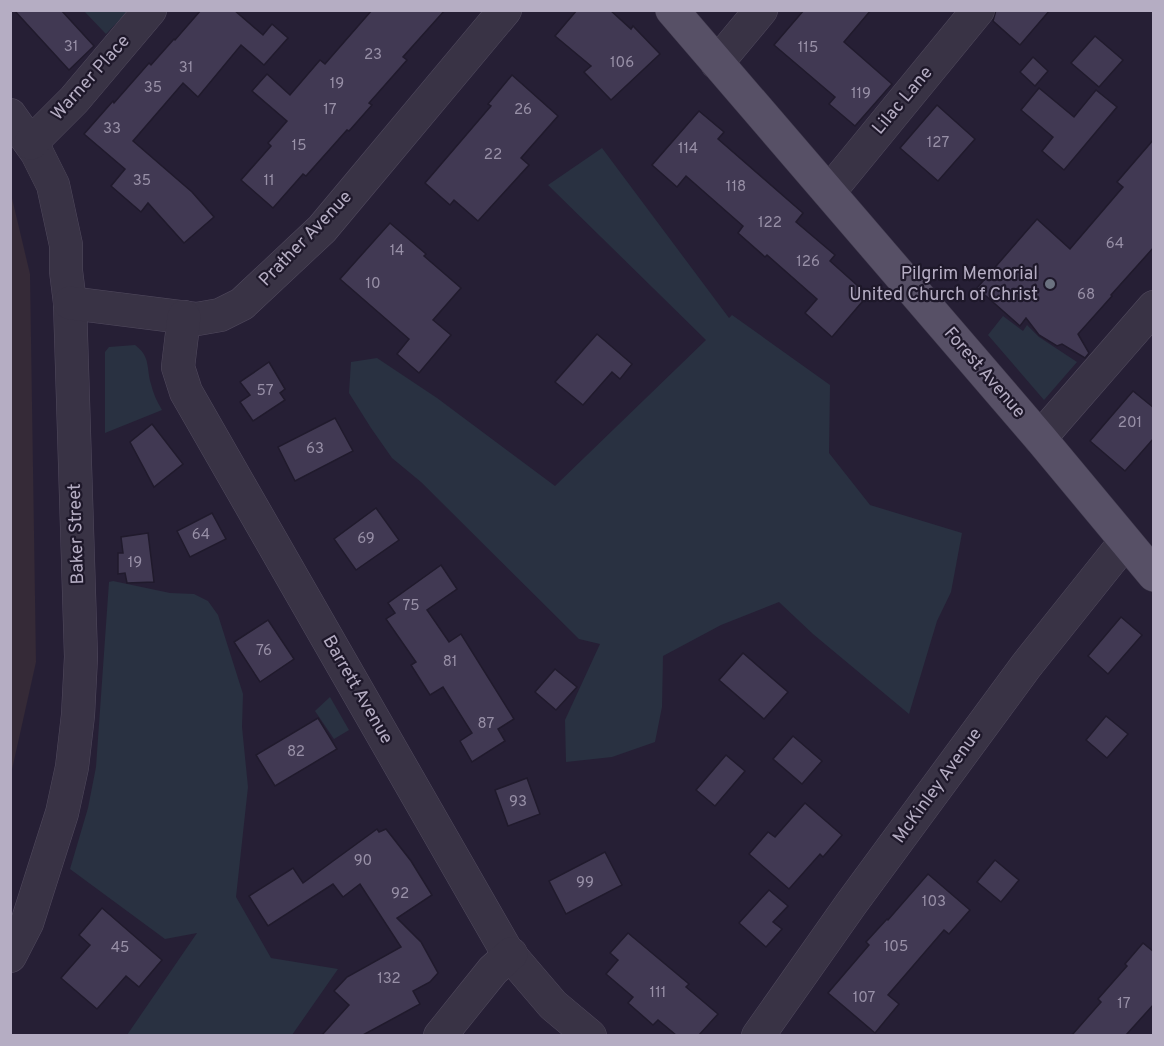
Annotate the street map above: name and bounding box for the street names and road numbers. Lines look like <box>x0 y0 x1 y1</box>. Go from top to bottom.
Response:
street label: Warner Place <box>47 30 135 126</box>
street label: Lilac Lane <box>868 62 938 140</box>
street label: Prather Avenue <box>254 186 358 292</box>
street label: Forest Avenue <box>938 323 1030 423</box>
street label: Baker Street <box>64 483 90 585</box>
street label: Barrett Avenue <box>317 632 397 748</box>
street label: McKinley Avenue <box>888 724 988 848</box>

